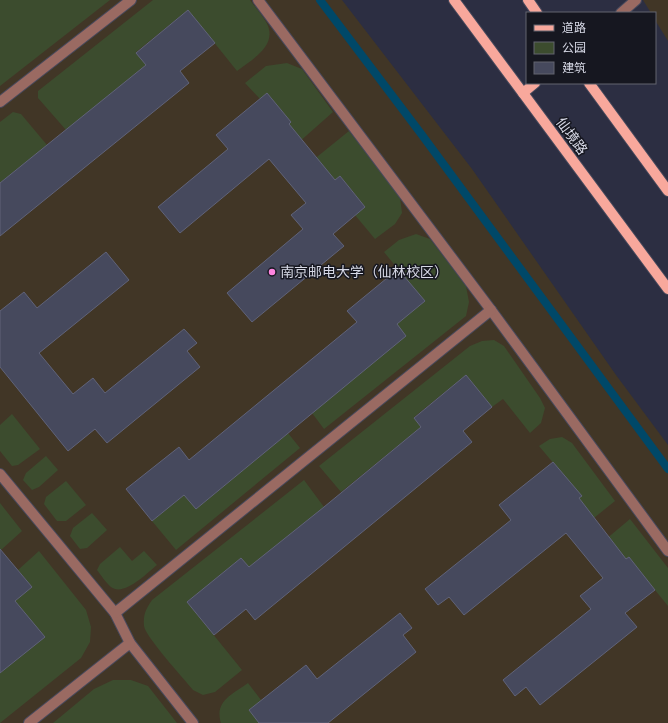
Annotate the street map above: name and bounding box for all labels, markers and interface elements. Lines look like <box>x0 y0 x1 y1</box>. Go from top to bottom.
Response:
legend <box>526 12 656 84</box>
text: 道路 <box>562 20 586 35</box>
text: 公园 <box>562 40 586 55</box>
text: 建筑 <box>562 60 586 75</box>
street label: 仙境路 <box>552 114 592 158</box>
place label: 南京邮电大学（仙林校区） <box>280 263 448 281</box>
marker: 南京邮电大学（仙林校区） <box>267 267 277 277</box>

